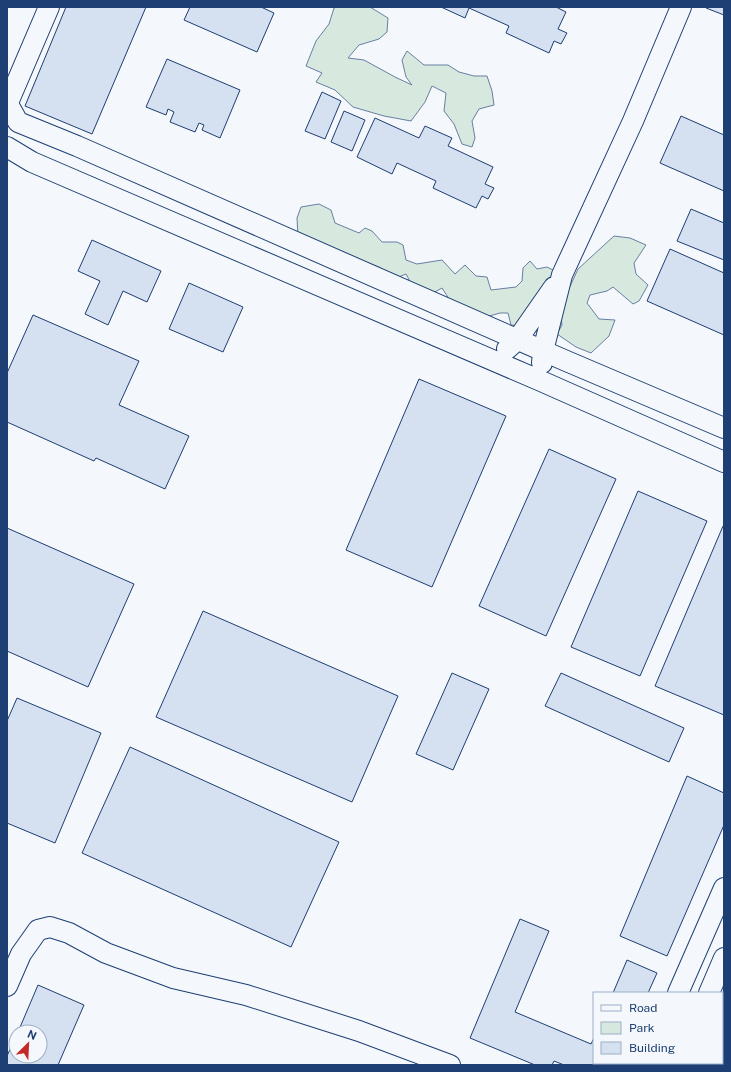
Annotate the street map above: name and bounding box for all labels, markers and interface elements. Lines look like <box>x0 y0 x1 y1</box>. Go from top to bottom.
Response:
legend <box>593 992 723 1064</box>
text: Road <box>629 1001 657 1015</box>
text: Park <box>629 1021 655 1035</box>
north arrow <box>8 1024 48 1064</box>
text: N <box>26 1028 38 1042</box>
text: Building <box>629 1041 675 1055</box>

